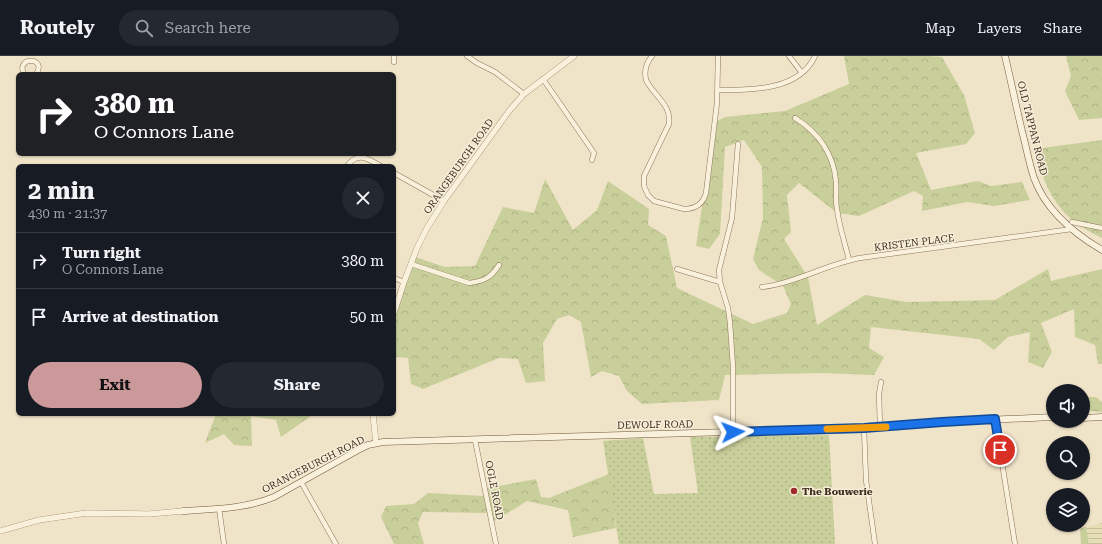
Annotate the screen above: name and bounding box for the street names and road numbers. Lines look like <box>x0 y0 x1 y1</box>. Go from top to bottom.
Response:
street label: OLD TAPPAN ROAD <box>1015 80 1050 177</box>
street label: ORANGEBURGH ROAD <box>421 116 496 216</box>
street label: KRISTEN PLACE <box>873 232 955 253</box>
street label: DEWOLF ROAD <box>617 418 693 431</box>
street label: ORANGEBURGH ROAD <box>260 434 367 495</box>
street label: OGLE ROAD <box>483 460 506 521</box>

